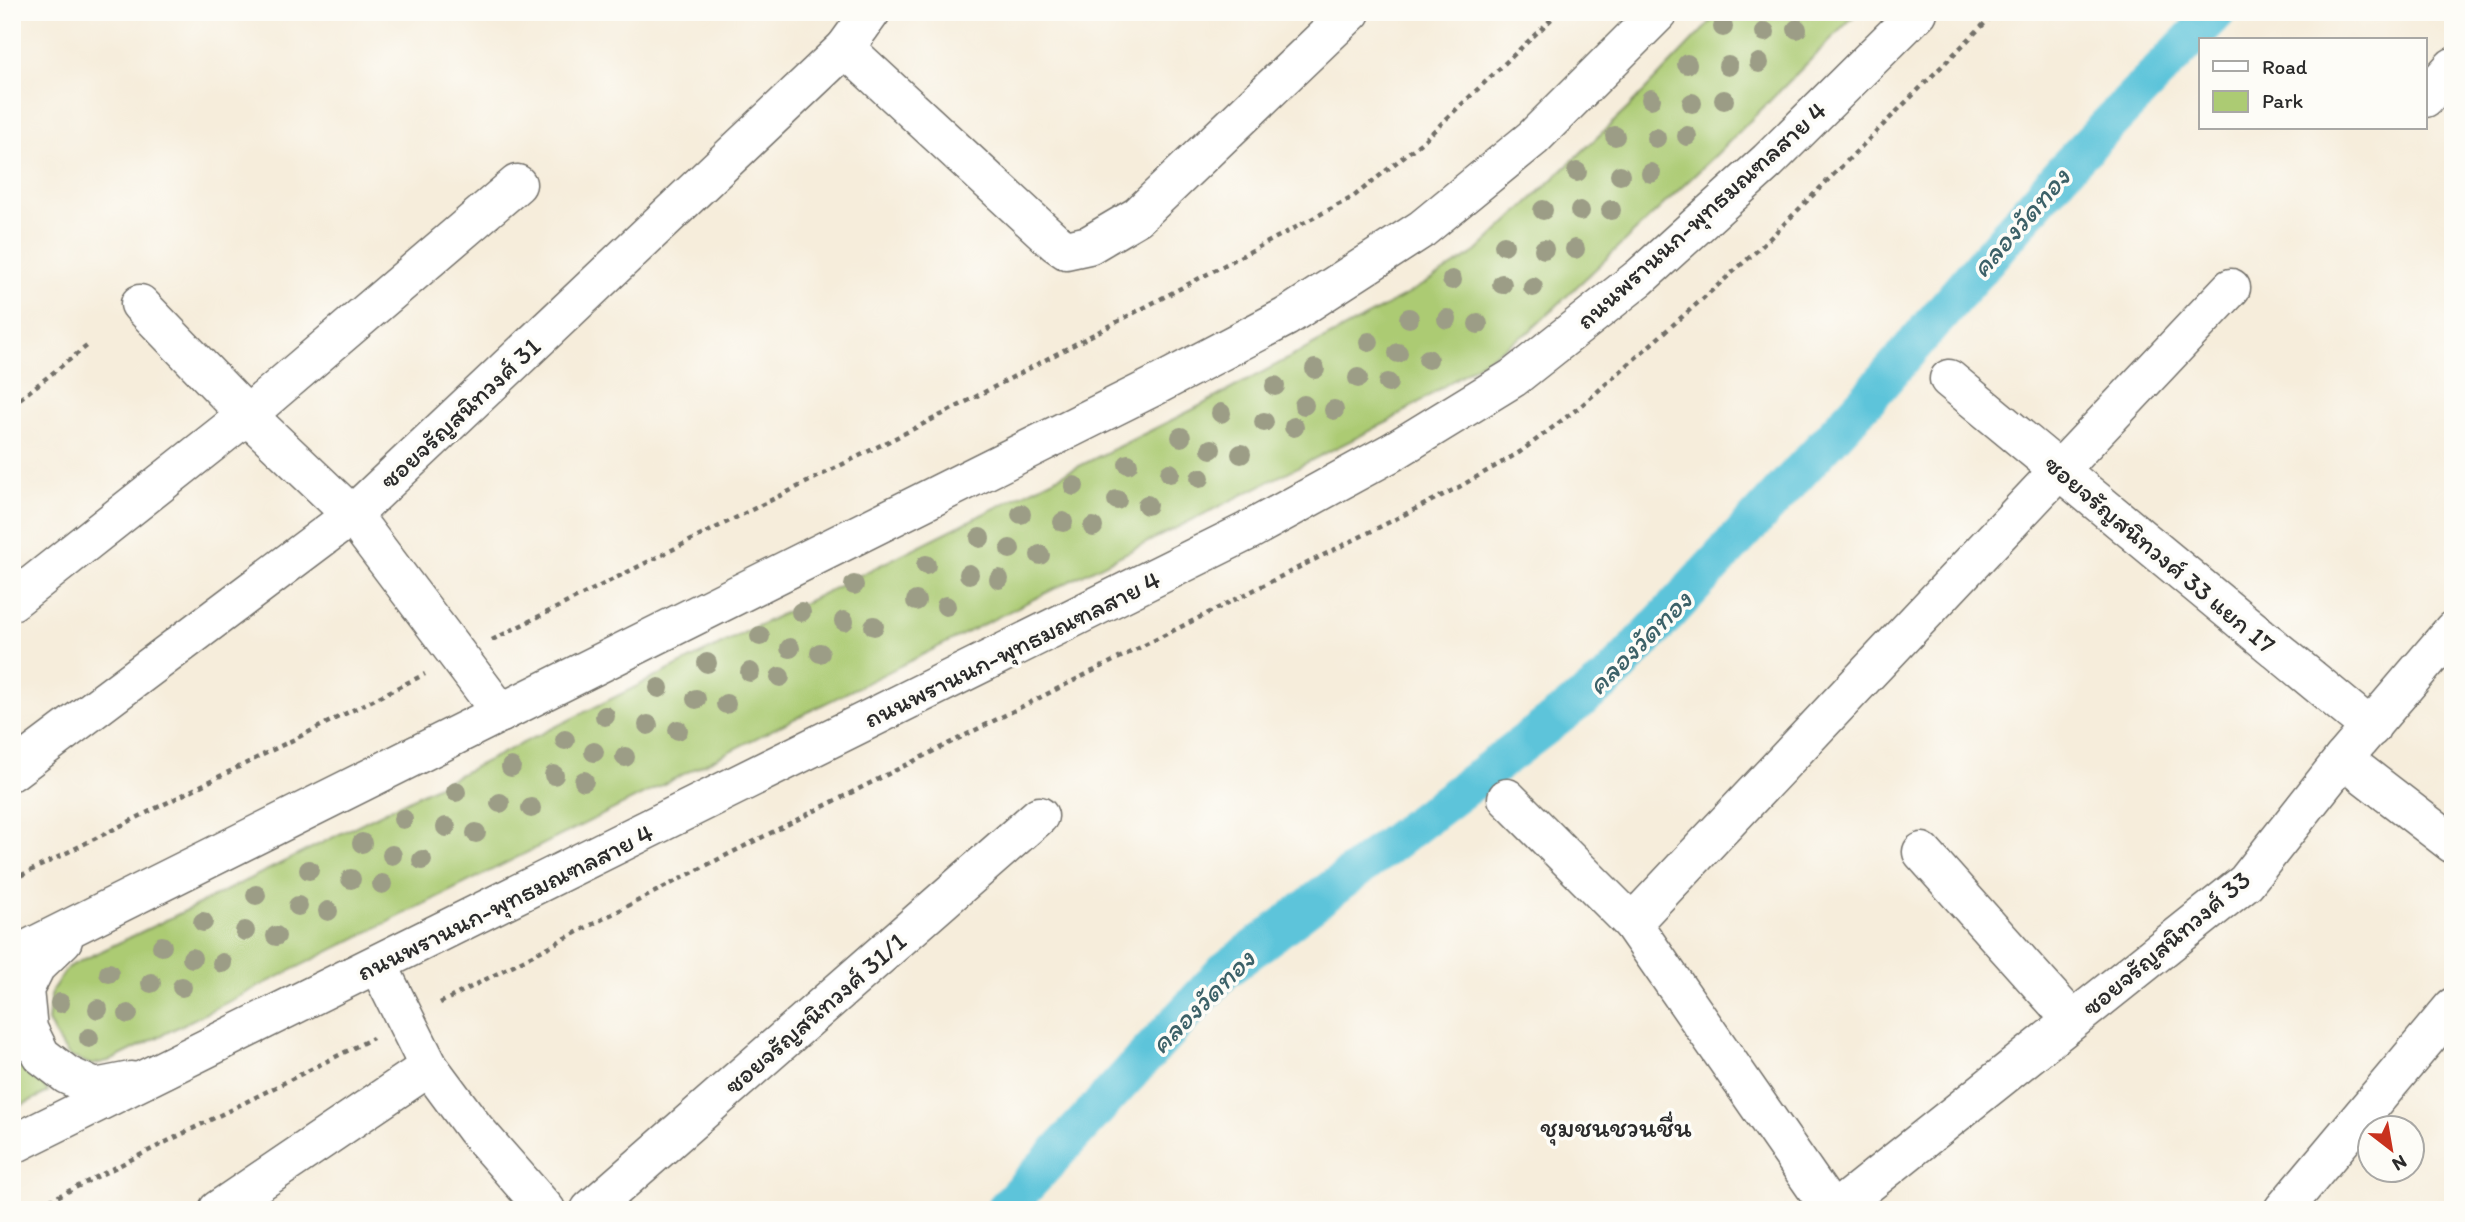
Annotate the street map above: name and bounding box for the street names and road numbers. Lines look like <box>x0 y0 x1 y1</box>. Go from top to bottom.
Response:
street label: ถนนพรานนก-พุทธมณฑลสาย 4 <box>1569 94 1834 337</box>
street label: ซอยจรัญสนิทวงศ์ 31 <box>373 330 547 496</box>
street label: ซอยจรัญสนิทวงศ์ 33 แยก 17 <box>2038 448 2282 660</box>
street label: ถนนพรานนก-พุทธมณฑลสาย 4 <box>859 563 1167 737</box>
street label: ถนนพรานนก-พุทธมณฑลสาย 4 <box>352 816 660 990</box>
street label: ซอยจรัญสนิทวงศ์ 33 <box>2075 863 2257 1023</box>
street label: ซอยจรัญสนิทวงศ์ 31/1 <box>717 925 913 1101</box>

